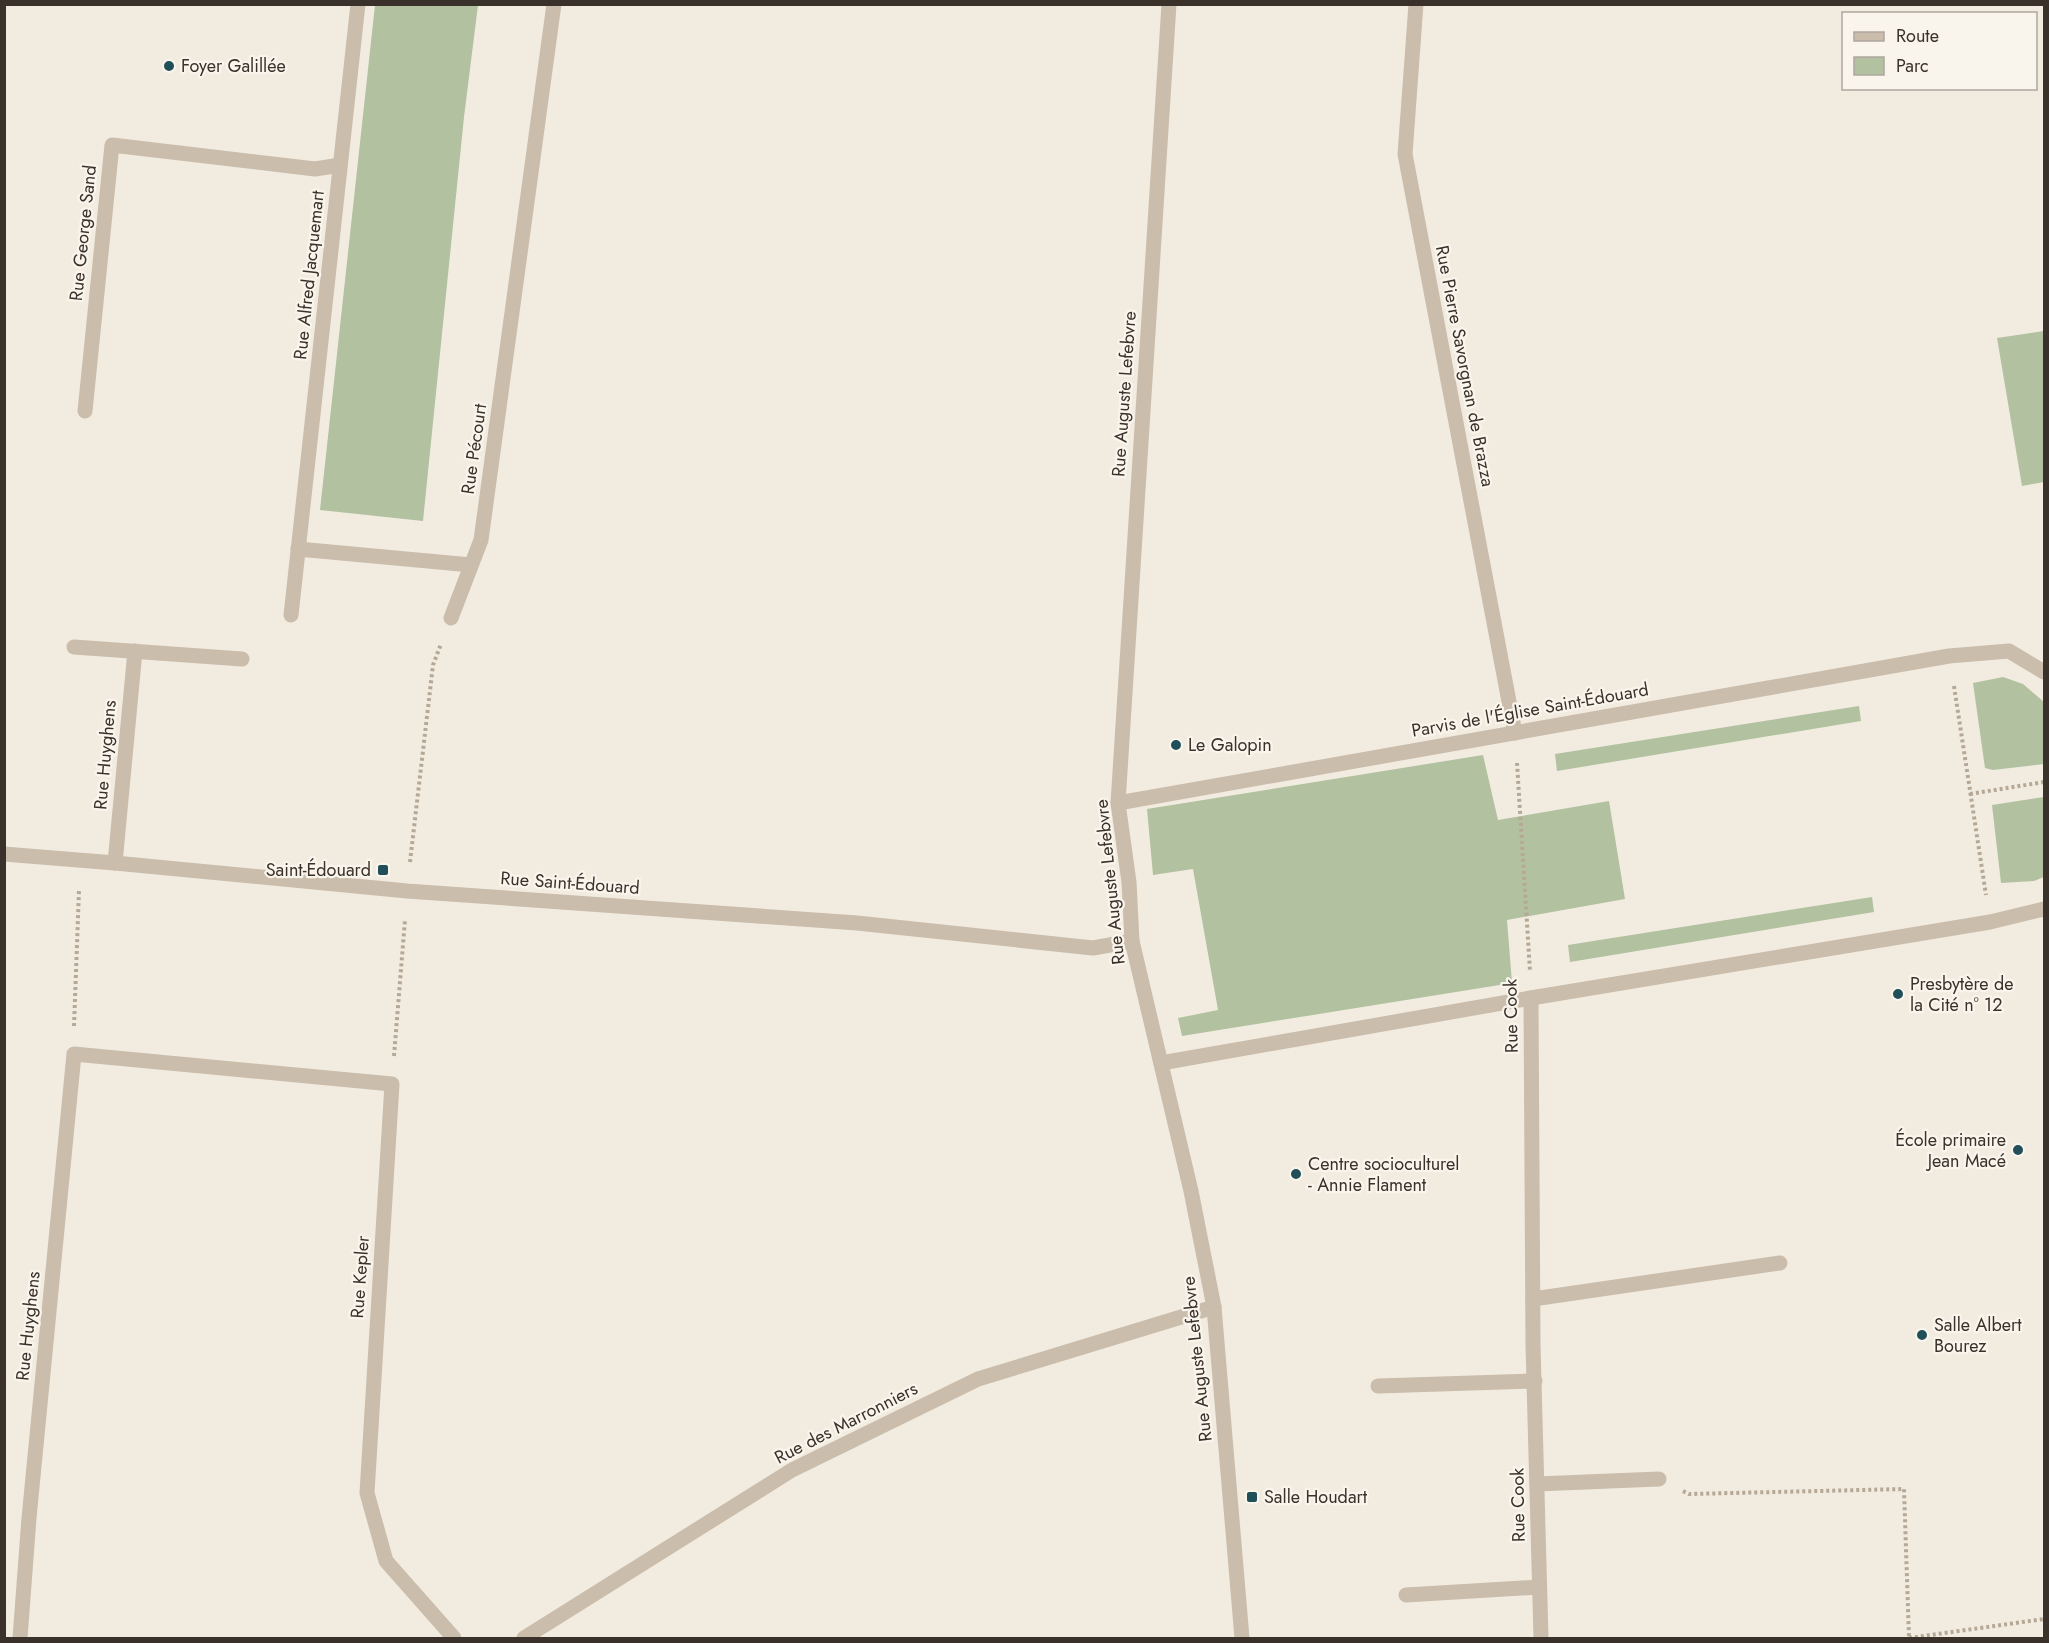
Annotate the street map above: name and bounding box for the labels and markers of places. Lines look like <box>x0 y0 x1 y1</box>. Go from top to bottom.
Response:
place label: Foyer Galillée <box>181 53 286 79</box>
marker: Foyer Galillée <box>162 59 176 73</box>
place label: Le Galopin <box>1188 732 1272 758</box>
marker: Le Galopin <box>1169 738 1183 752</box>
place label: Saint-Édouard <box>266 857 371 883</box>
marker: Saint-Édouard <box>376 863 390 877</box>
place label: Presbytère de la Cité n° 12 <box>1910 971 2014 1018</box>
marker: Presbytère de la Cité n° 12 <box>1891 987 1905 1001</box>
place label: École primaire Jean Macé <box>1895 1127 2006 1174</box>
marker: École primaire Jean Macé <box>2011 1143 2025 1157</box>
place label: Centre socioculturel - Annie Flament <box>1308 1151 1459 1198</box>
marker: Centre socioculturel - Annie Flament <box>1289 1167 1303 1181</box>
place label: Salle Albert Bourez <box>1934 1312 2022 1359</box>
marker: Salle Albert Bourez <box>1915 1328 1929 1342</box>
place label: Salle Houdart <box>1264 1484 1368 1510</box>
marker: Salle Houdart <box>1245 1490 1259 1504</box>

